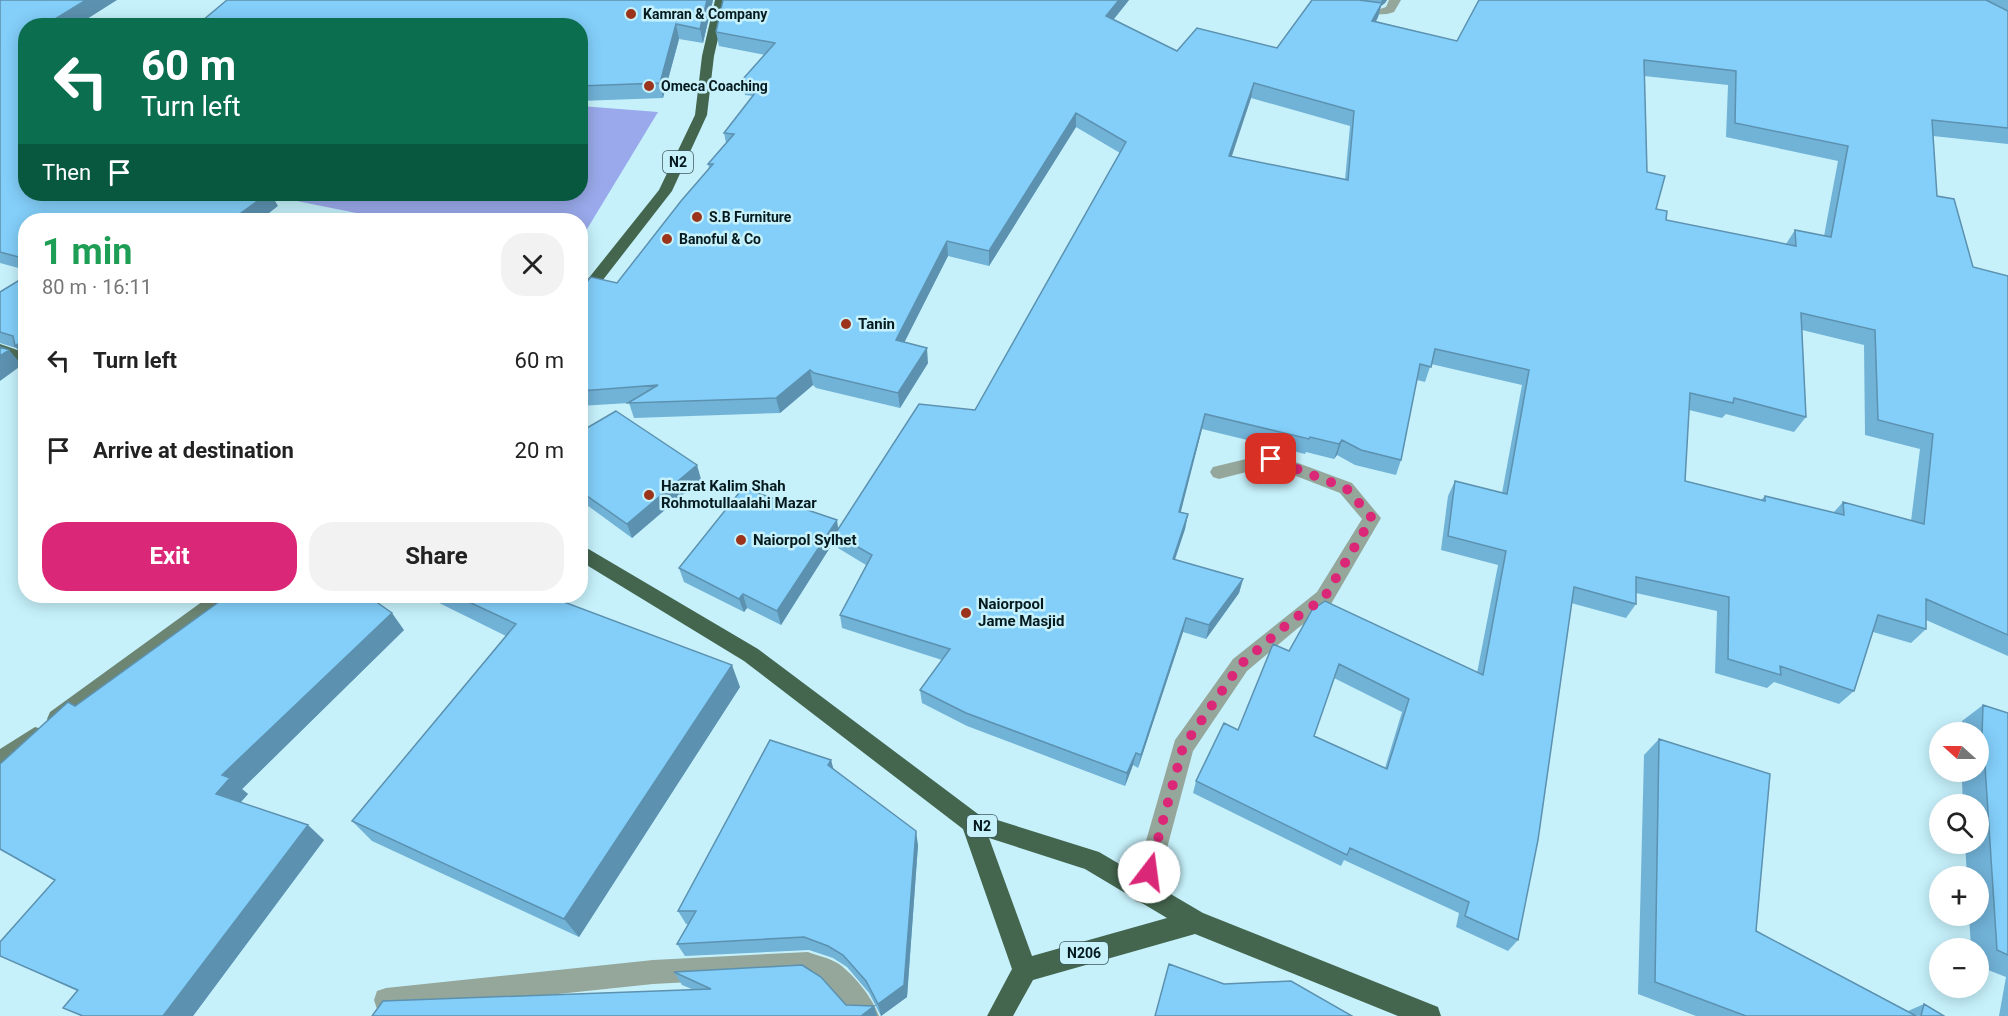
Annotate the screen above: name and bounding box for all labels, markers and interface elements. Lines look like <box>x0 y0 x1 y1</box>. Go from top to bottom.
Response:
place label: Kamran & Company <box>643 6 768 22</box>
marker: Kamran & Company <box>624 7 638 21</box>
text: 60 m <box>141 41 236 90</box>
icon: left <box>42 42 120 120</box>
place label: Omeca Coaching <box>661 78 768 94</box>
marker: Omeca Coaching <box>642 79 656 93</box>
text: Turn left <box>141 91 241 123</box>
road number: N2 <box>663 151 693 173</box>
icon: arrive <box>103 156 136 189</box>
text: Then <box>42 160 91 185</box>
place label: S.B Furniture <box>709 209 792 225</box>
marker: S.B Furniture <box>690 210 704 224</box>
text: 1 min <box>42 231 133 273</box>
place label: Banoful & Co <box>679 231 761 247</box>
marker: Banoful & Co <box>660 232 674 246</box>
button: close <box>501 233 564 296</box>
text: 80 m · 16:11 <box>42 275 152 299</box>
place label: Tanin <box>858 315 895 333</box>
marker: Tanin <box>839 317 853 331</box>
icon: left <box>42 344 75 377</box>
text: Turn left <box>93 348 177 373</box>
text: 60 m <box>515 348 564 373</box>
pin <box>1245 433 1296 484</box>
icon: arrive <box>42 434 75 467</box>
text: Arrive at destination <box>93 438 294 463</box>
text: 20 m <box>515 438 564 463</box>
icon: arrive <box>1254 442 1287 475</box>
place label: Hazrat Kalim Shah Rohmotullaalahi Mazar <box>661 477 817 512</box>
marker: Hazrat Kalim Shah Rohmotullaalahi Mazar <box>642 488 656 502</box>
button: Exit <box>42 522 297 591</box>
button: Share <box>309 522 564 591</box>
place label: Naiorpol Sylhet <box>753 531 856 549</box>
marker: Naiorpol Sylhet <box>734 533 748 547</box>
place label: Naiorpool Jame Masjid <box>978 595 1064 630</box>
marker: Naiorpool Jame Masjid <box>959 606 973 620</box>
north arrow <box>1929 722 1989 782</box>
map controls <box>1929 722 1989 998</box>
button: search <box>1929 794 1989 854</box>
road number: N2 <box>967 815 997 837</box>
position arrow <box>1117 840 1181 904</box>
button: + <box>1929 866 1989 926</box>
button: − <box>1929 938 1989 998</box>
road number: N206 <box>1060 942 1108 964</box>

